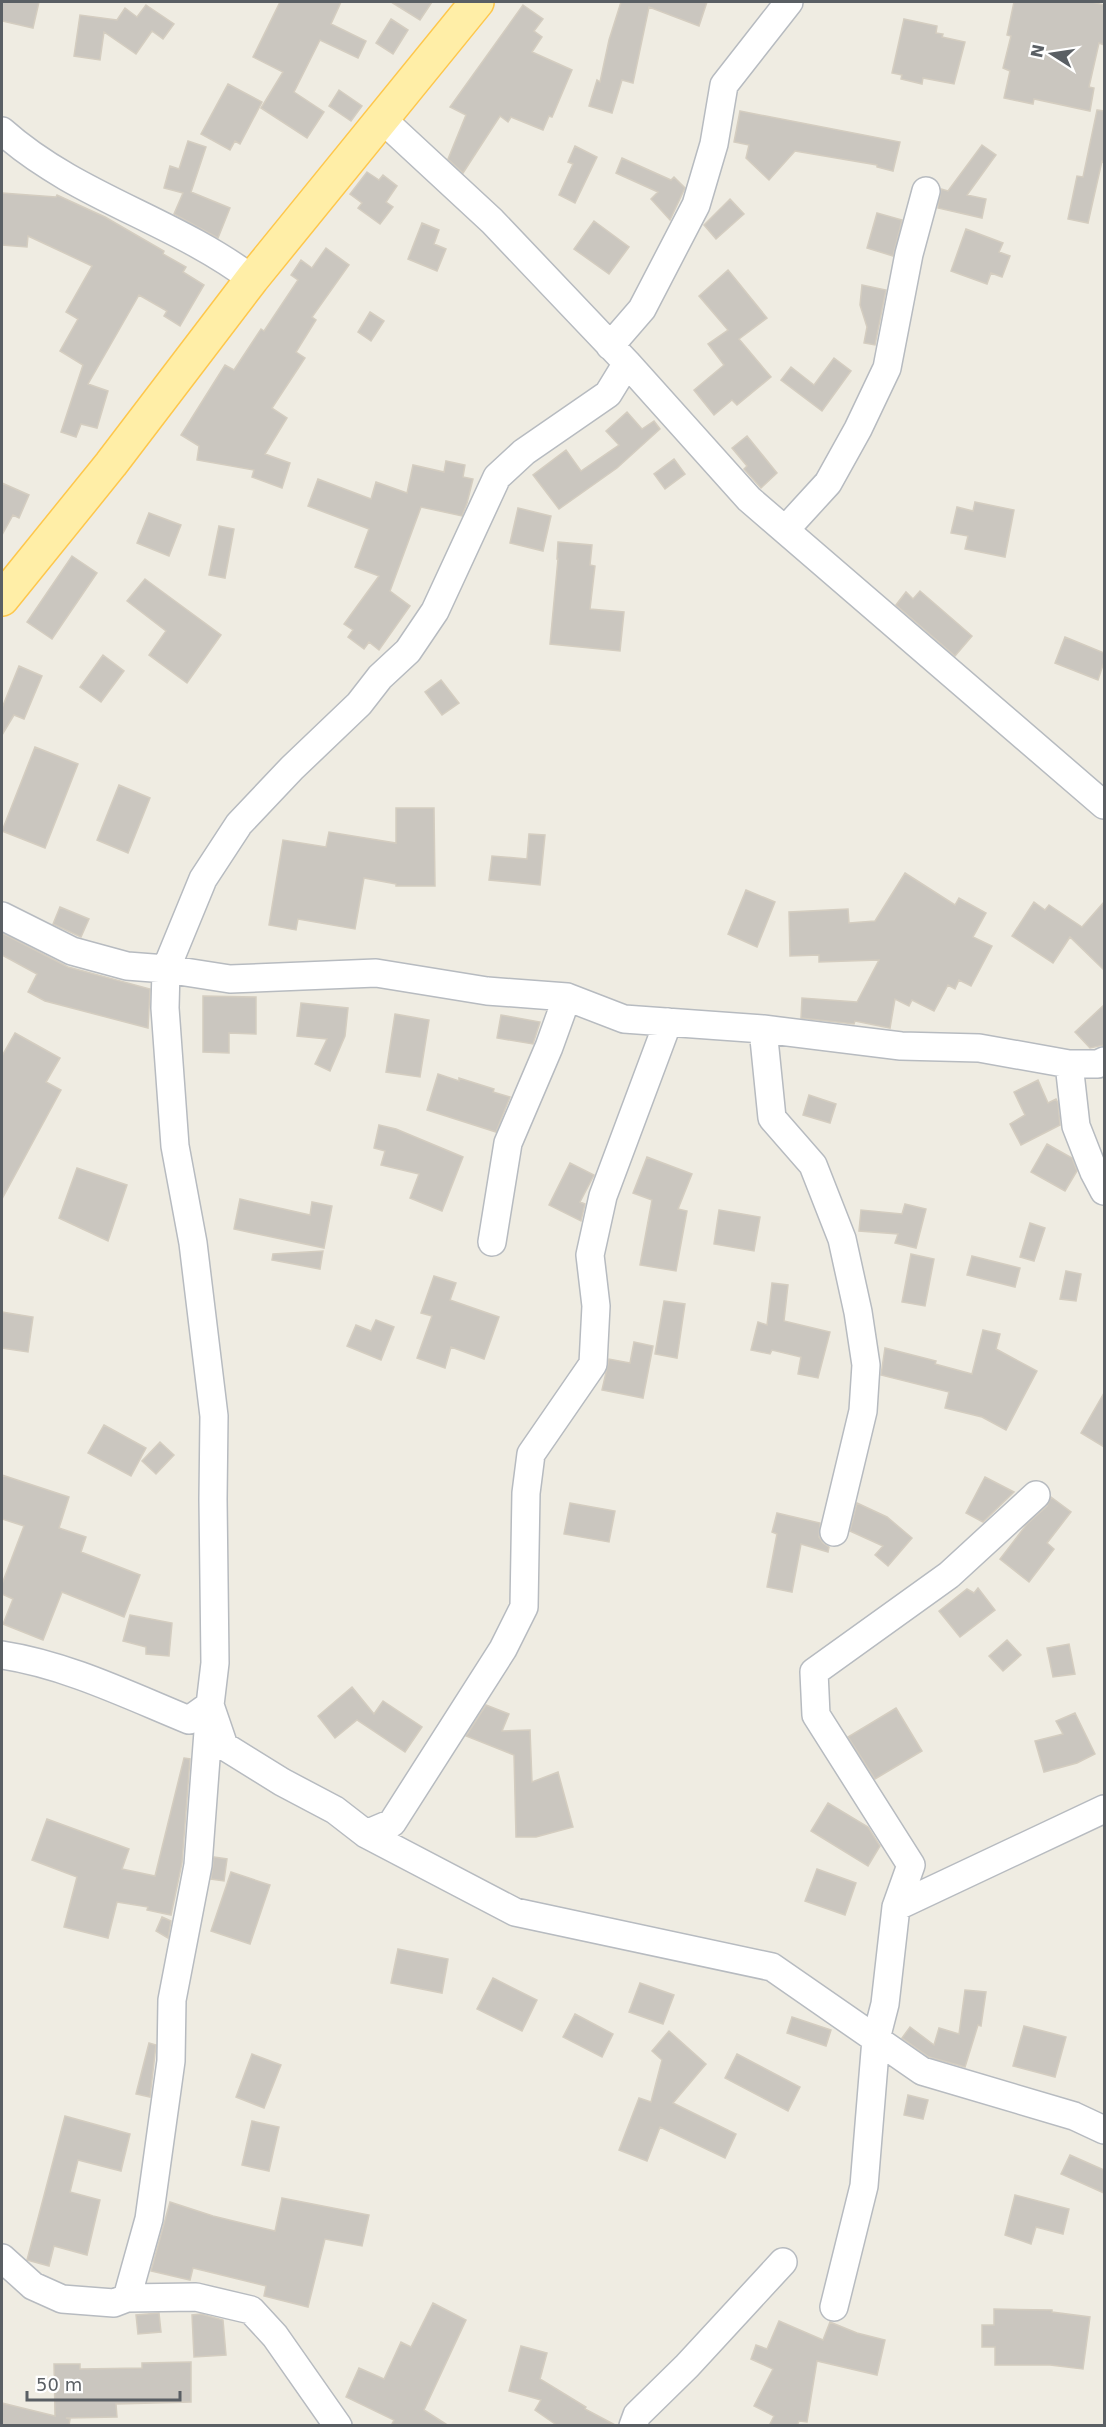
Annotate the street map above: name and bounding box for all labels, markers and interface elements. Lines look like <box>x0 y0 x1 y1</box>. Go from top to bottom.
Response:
north arrow <box>1022 24 1082 84</box>
text: N <box>1027 42 1049 60</box>
scale bar <box>27 2364 180 2402</box>
text: 50 m <box>36 2374 82 2395</box>

